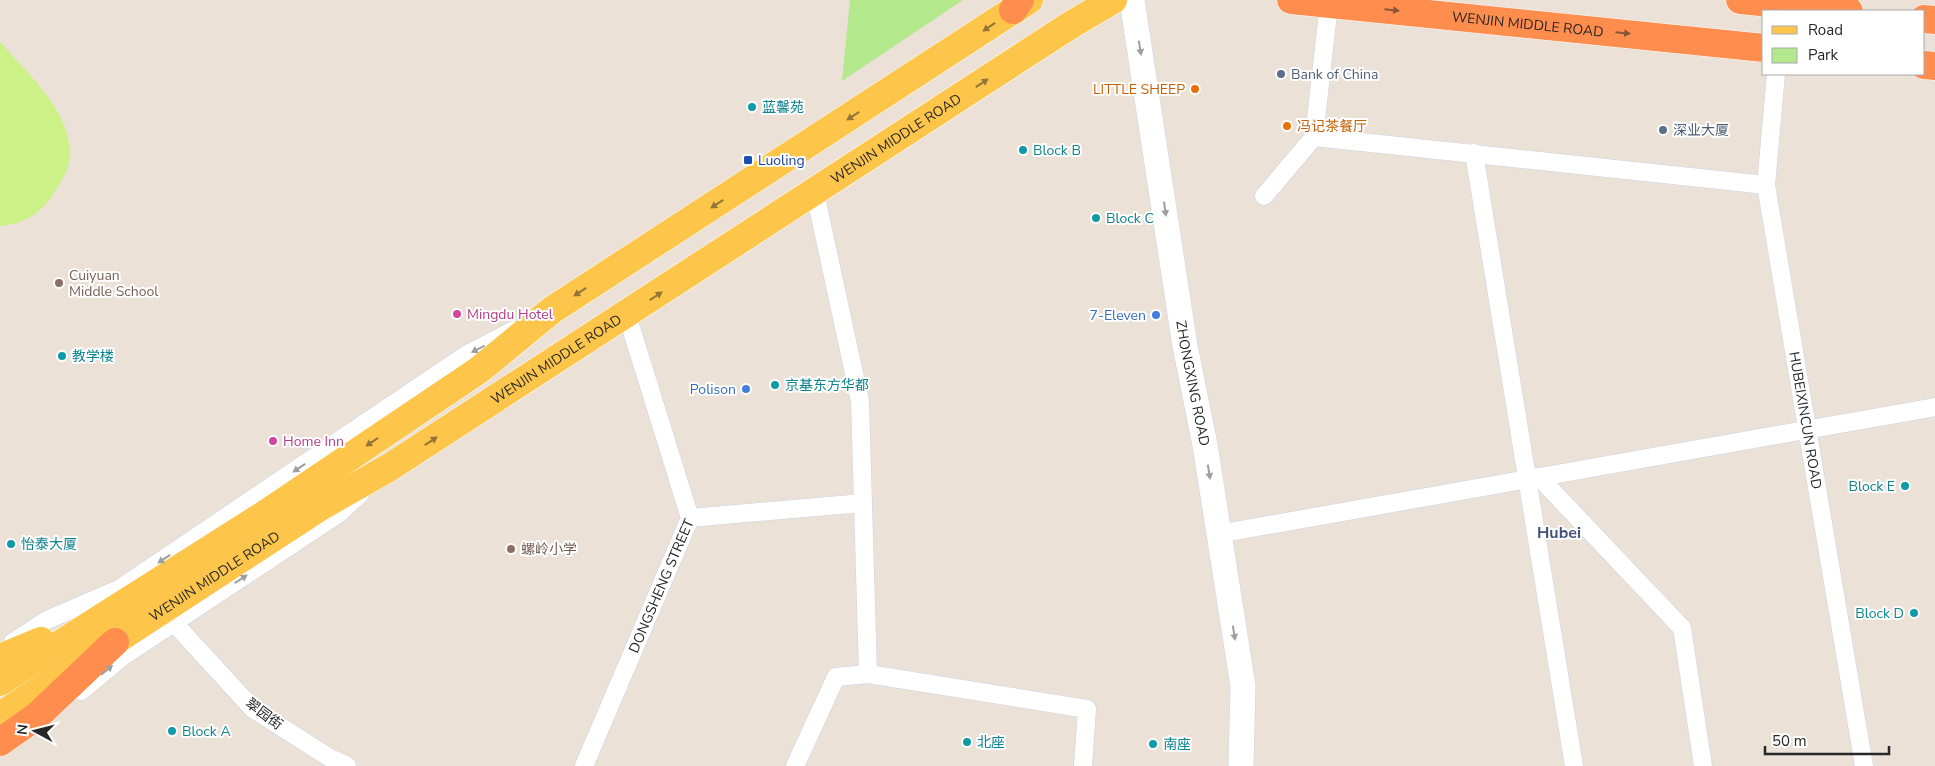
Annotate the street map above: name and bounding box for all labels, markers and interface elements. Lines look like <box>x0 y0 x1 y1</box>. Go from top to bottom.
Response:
one-way arrow <box>1384 6 1400 14</box>
street label: WENJIN MIDDLE ROAD <box>1451 7 1605 41</box>
legend <box>1762 10 1925 75</box>
text: Road <box>1808 20 1843 40</box>
one-way arrow <box>982 22 995 31</box>
one-way arrow <box>1616 30 1632 38</box>
one-way arrow <box>1136 40 1144 56</box>
text: Park <box>1808 45 1838 65</box>
place label: Bank of China <box>1291 65 1378 84</box>
marker: Bank of China <box>1275 68 1287 80</box>
one-way arrow <box>976 78 989 87</box>
place label: LITTLE SHEEP <box>1093 80 1185 99</box>
marker: LITTLE SHEEP <box>1189 83 1201 95</box>
street label: WENJIN MIDDLE ROAD <box>827 89 965 188</box>
place label: 蓝馨苑 <box>762 98 804 117</box>
marker: 蓝馨苑 <box>746 101 758 113</box>
one-way arrow <box>846 111 860 121</box>
place label: 冯记茶餐厅 <box>1297 117 1367 136</box>
marker: 冯记茶餐厅 <box>1281 120 1293 132</box>
place label: 深业大厦 <box>1673 121 1729 140</box>
marker: 深业大厦 <box>1657 124 1669 136</box>
place label: Block B <box>1033 141 1081 160</box>
marker: Block B <box>1017 144 1029 156</box>
place label: Luoling <box>758 151 805 170</box>
marker: Luoling <box>742 154 754 166</box>
one-way arrow <box>710 200 723 209</box>
one-way arrow <box>1161 201 1169 217</box>
place label: Block C <box>1106 209 1154 228</box>
marker: Block C <box>1090 212 1102 224</box>
place label: Cuiyuan Middle School <box>69 266 159 301</box>
marker: Cuiyuan Middle School <box>53 277 65 289</box>
one-way arrow <box>573 288 587 297</box>
one-way arrow <box>649 291 663 300</box>
place label: Mingdu Hotel <box>467 305 554 324</box>
place label: 7-Eleven <box>1090 306 1146 325</box>
marker: Mingdu Hotel <box>451 308 463 320</box>
marker: 7-Eleven <box>1150 309 1162 321</box>
street label: WENJIN MIDDLE ROAD <box>487 310 625 409</box>
street label: ZHONGXING ROAD <box>1172 319 1214 448</box>
one-way arrow <box>470 345 485 353</box>
place label: 教学楼 <box>72 347 114 366</box>
marker: 教学楼 <box>56 350 68 362</box>
street label: HUBEIXINCUN ROAD <box>1785 350 1827 490</box>
place label: 京基东方华都 <box>785 376 869 395</box>
marker: 京基东方华都 <box>769 379 781 391</box>
place label: Polison <box>690 380 736 399</box>
marker: Polison <box>740 383 752 395</box>
place label: Home Inn <box>283 432 344 451</box>
marker: Home Inn <box>267 435 279 447</box>
one-way arrow <box>424 436 438 445</box>
one-way arrow <box>365 437 378 447</box>
one-way arrow <box>292 463 306 473</box>
one-way arrow <box>1205 465 1213 481</box>
place label: Block E <box>1848 477 1895 496</box>
marker: Block E <box>1899 480 1911 492</box>
street label: DONGSHENG STREET <box>624 515 698 656</box>
district label: Hubei <box>1537 522 1581 544</box>
street label: WENJIN MIDDLE ROAD <box>145 526 283 626</box>
place label: 怡泰大厦 <box>21 535 77 554</box>
marker: 怡泰大厦 <box>5 538 17 550</box>
place label: 螺岭小学 <box>521 540 577 559</box>
marker: 螺岭小学 <box>505 543 517 555</box>
one-way arrow <box>157 554 171 564</box>
one-way arrow <box>234 574 248 583</box>
place label: Block D <box>1855 604 1904 623</box>
marker: Block D <box>1908 607 1920 619</box>
one-way arrow <box>1231 625 1239 641</box>
one-way arrow <box>100 664 113 675</box>
street label: 翠园街 <box>242 694 286 734</box>
north arrow <box>10 706 60 756</box>
place label: Block A <box>182 722 231 741</box>
text: N <box>13 723 33 736</box>
scale bar <box>1765 724 1889 756</box>
marker: Block A <box>166 725 178 737</box>
text: 50 m <box>1772 731 1807 751</box>
place label: 北座 <box>977 733 1005 752</box>
place label: 南座 <box>1163 735 1191 754</box>
marker: 北座 <box>961 736 973 748</box>
marker: 南座 <box>1147 738 1159 750</box>

